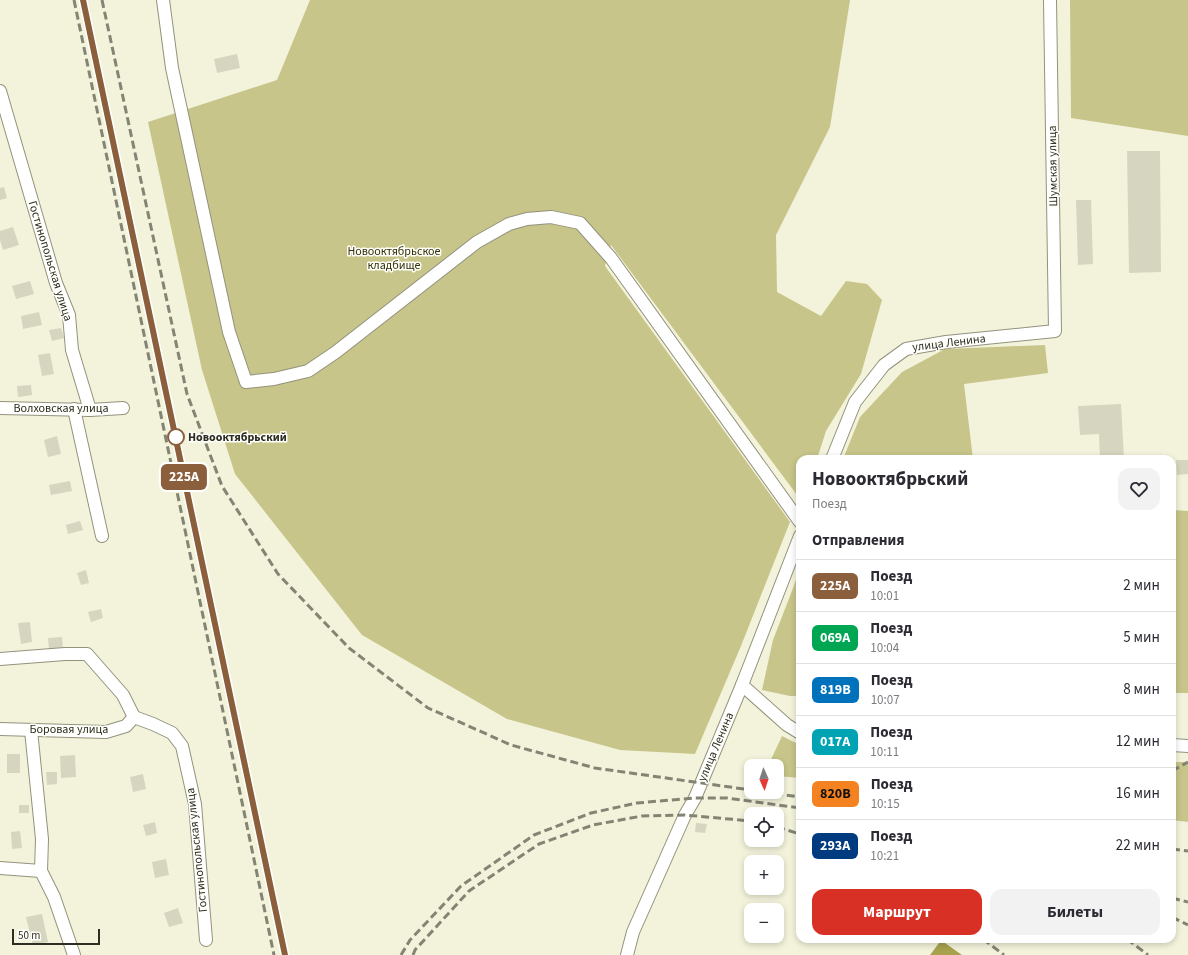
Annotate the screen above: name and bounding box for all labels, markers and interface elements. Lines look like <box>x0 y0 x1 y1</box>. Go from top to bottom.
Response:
street label: Шумская улица <box>1044 125 1062 207</box>
street label: Гостинопольская улица <box>24 199 76 323</box>
park label: Новооктябрьское кладбище <box>347 243 441 274</box>
street label: улица Ленина <box>911 330 987 356</box>
street label: Волховская улица <box>13 400 109 417</box>
marker: Новооктябрьский <box>167 428 185 446</box>
place label: Новооктябрьский <box>188 429 287 446</box>
line badge: 225А <box>156 464 212 490</box>
text: Новооктябрьский <box>812 466 968 493</box>
text: 225А <box>169 467 199 487</box>
button: heart <box>1118 468 1160 510</box>
text: Поезд <box>812 495 847 513</box>
text: Отправления <box>812 530 905 551</box>
text: Поезд <box>870 566 912 587</box>
text: 2 мин <box>1123 575 1160 596</box>
text: 225А <box>820 576 850 596</box>
text: 10:01 <box>870 587 899 605</box>
text: Поезд <box>870 618 912 639</box>
text: 5 мин <box>1123 627 1160 648</box>
text: 069А <box>820 628 850 648</box>
text: 10:04 <box>870 639 899 657</box>
text: Поезд <box>871 670 913 691</box>
text: 8 мин <box>1123 679 1160 700</box>
text: 819В <box>820 680 851 700</box>
text: 10:07 <box>871 691 900 709</box>
street label: улица Ленина <box>694 710 738 784</box>
street label: Боровая улица <box>30 721 108 738</box>
text: Поезд <box>870 722 912 743</box>
text: 12 мин <box>1116 731 1160 752</box>
text: 017А <box>820 732 850 752</box>
text: 10:11 <box>870 743 899 761</box>
north arrow <box>744 759 784 799</box>
map controls <box>744 759 784 943</box>
text: Поезд <box>871 774 913 795</box>
text: 16 мин <box>1116 783 1160 804</box>
text: 820В <box>820 784 851 804</box>
street label: Гостинопольская улица <box>182 787 212 913</box>
text: 10:15 <box>871 795 900 813</box>
button: locate <box>744 807 784 847</box>
text: Поезд <box>870 826 912 847</box>
text: 22 мин <box>1116 835 1160 856</box>
text: 293А <box>820 836 850 856</box>
text: 10:21 <box>870 847 899 865</box>
button: + <box>744 855 784 895</box>
button: Маршрут <box>812 889 982 935</box>
button: Билеты <box>990 889 1160 935</box>
button: − <box>744 903 784 943</box>
scale bar <box>12 927 100 946</box>
text: 50 m <box>18 928 40 943</box>

